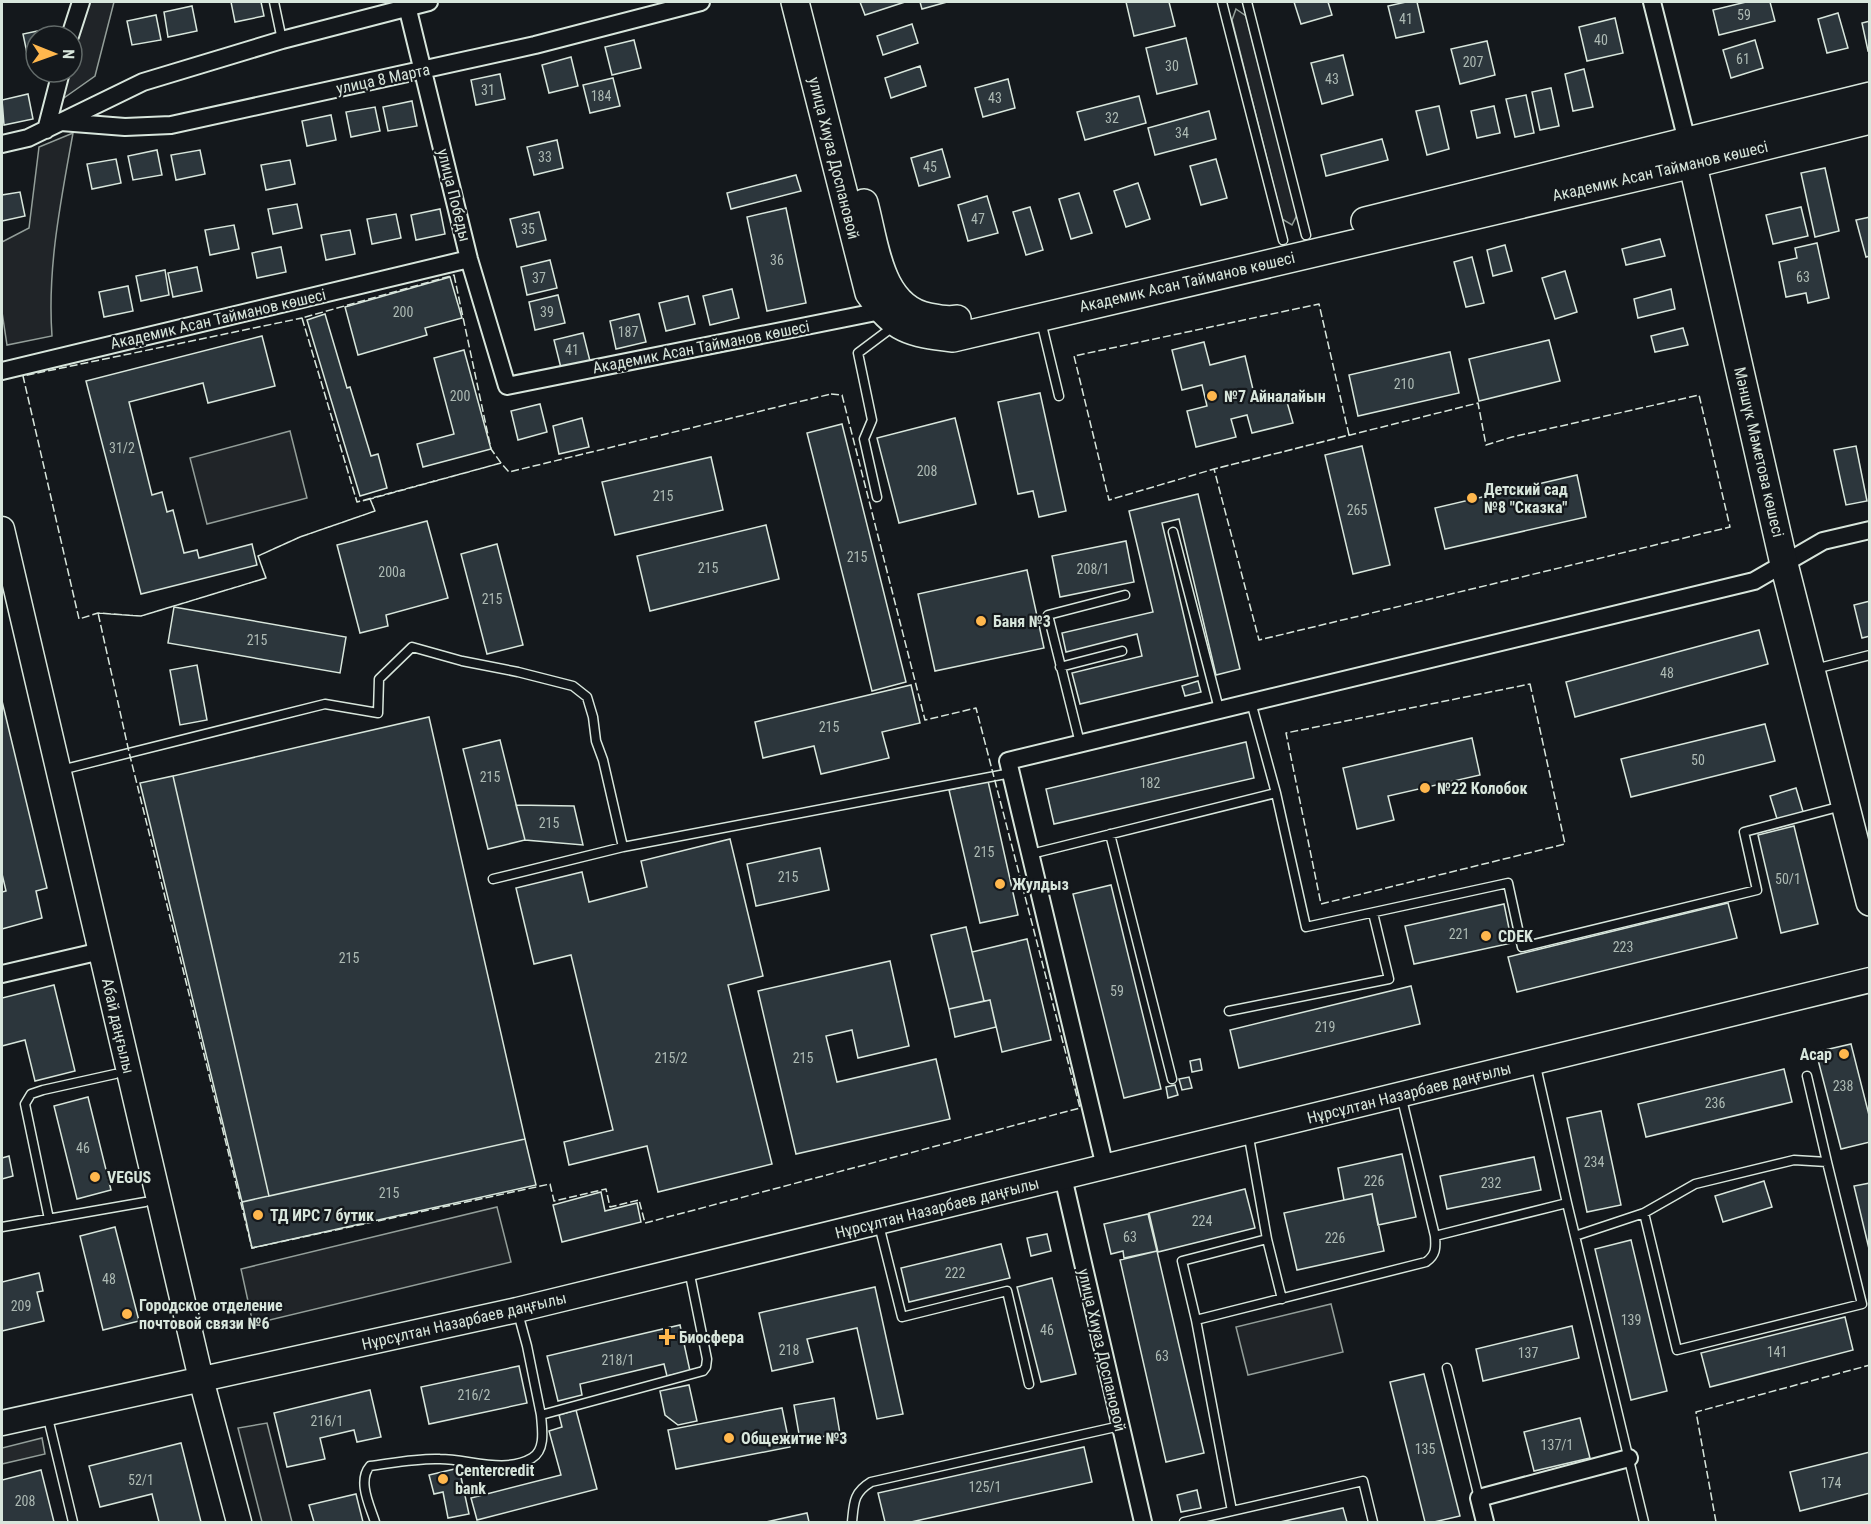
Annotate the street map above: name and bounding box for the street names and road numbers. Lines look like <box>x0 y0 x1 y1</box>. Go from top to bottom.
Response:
street label: улица 8 Марта <box>334 60 432 98</box>
street label: улица Хиуаз Доспановой <box>805 75 863 241</box>
street label: Академик Асан Тайманов көшесі <box>1550 137 1770 205</box>
street label: улица Победы <box>433 147 475 243</box>
street label: Академик Асан Тайманов көшесі <box>1077 248 1297 316</box>
street label: Академик Асан Тайманов көшесі <box>108 285 328 353</box>
street label: Академик Асан Тайманов көшесі <box>591 317 811 377</box>
street label: Мәншүк Мәметова көшесі <box>1730 365 1788 539</box>
street label: Абай даңғылы <box>98 976 138 1076</box>
street label: Нұрсұлтан Назарбаев даңғылы <box>1305 1058 1513 1128</box>
street label: Нұрсұлтан Назарбаев даңғылы <box>833 1173 1041 1243</box>
street label: улица Хиуаз Доспановой <box>1074 1267 1130 1433</box>
street label: Нұрсұлтан Назарбаев даңғылы <box>360 1288 568 1354</box>

